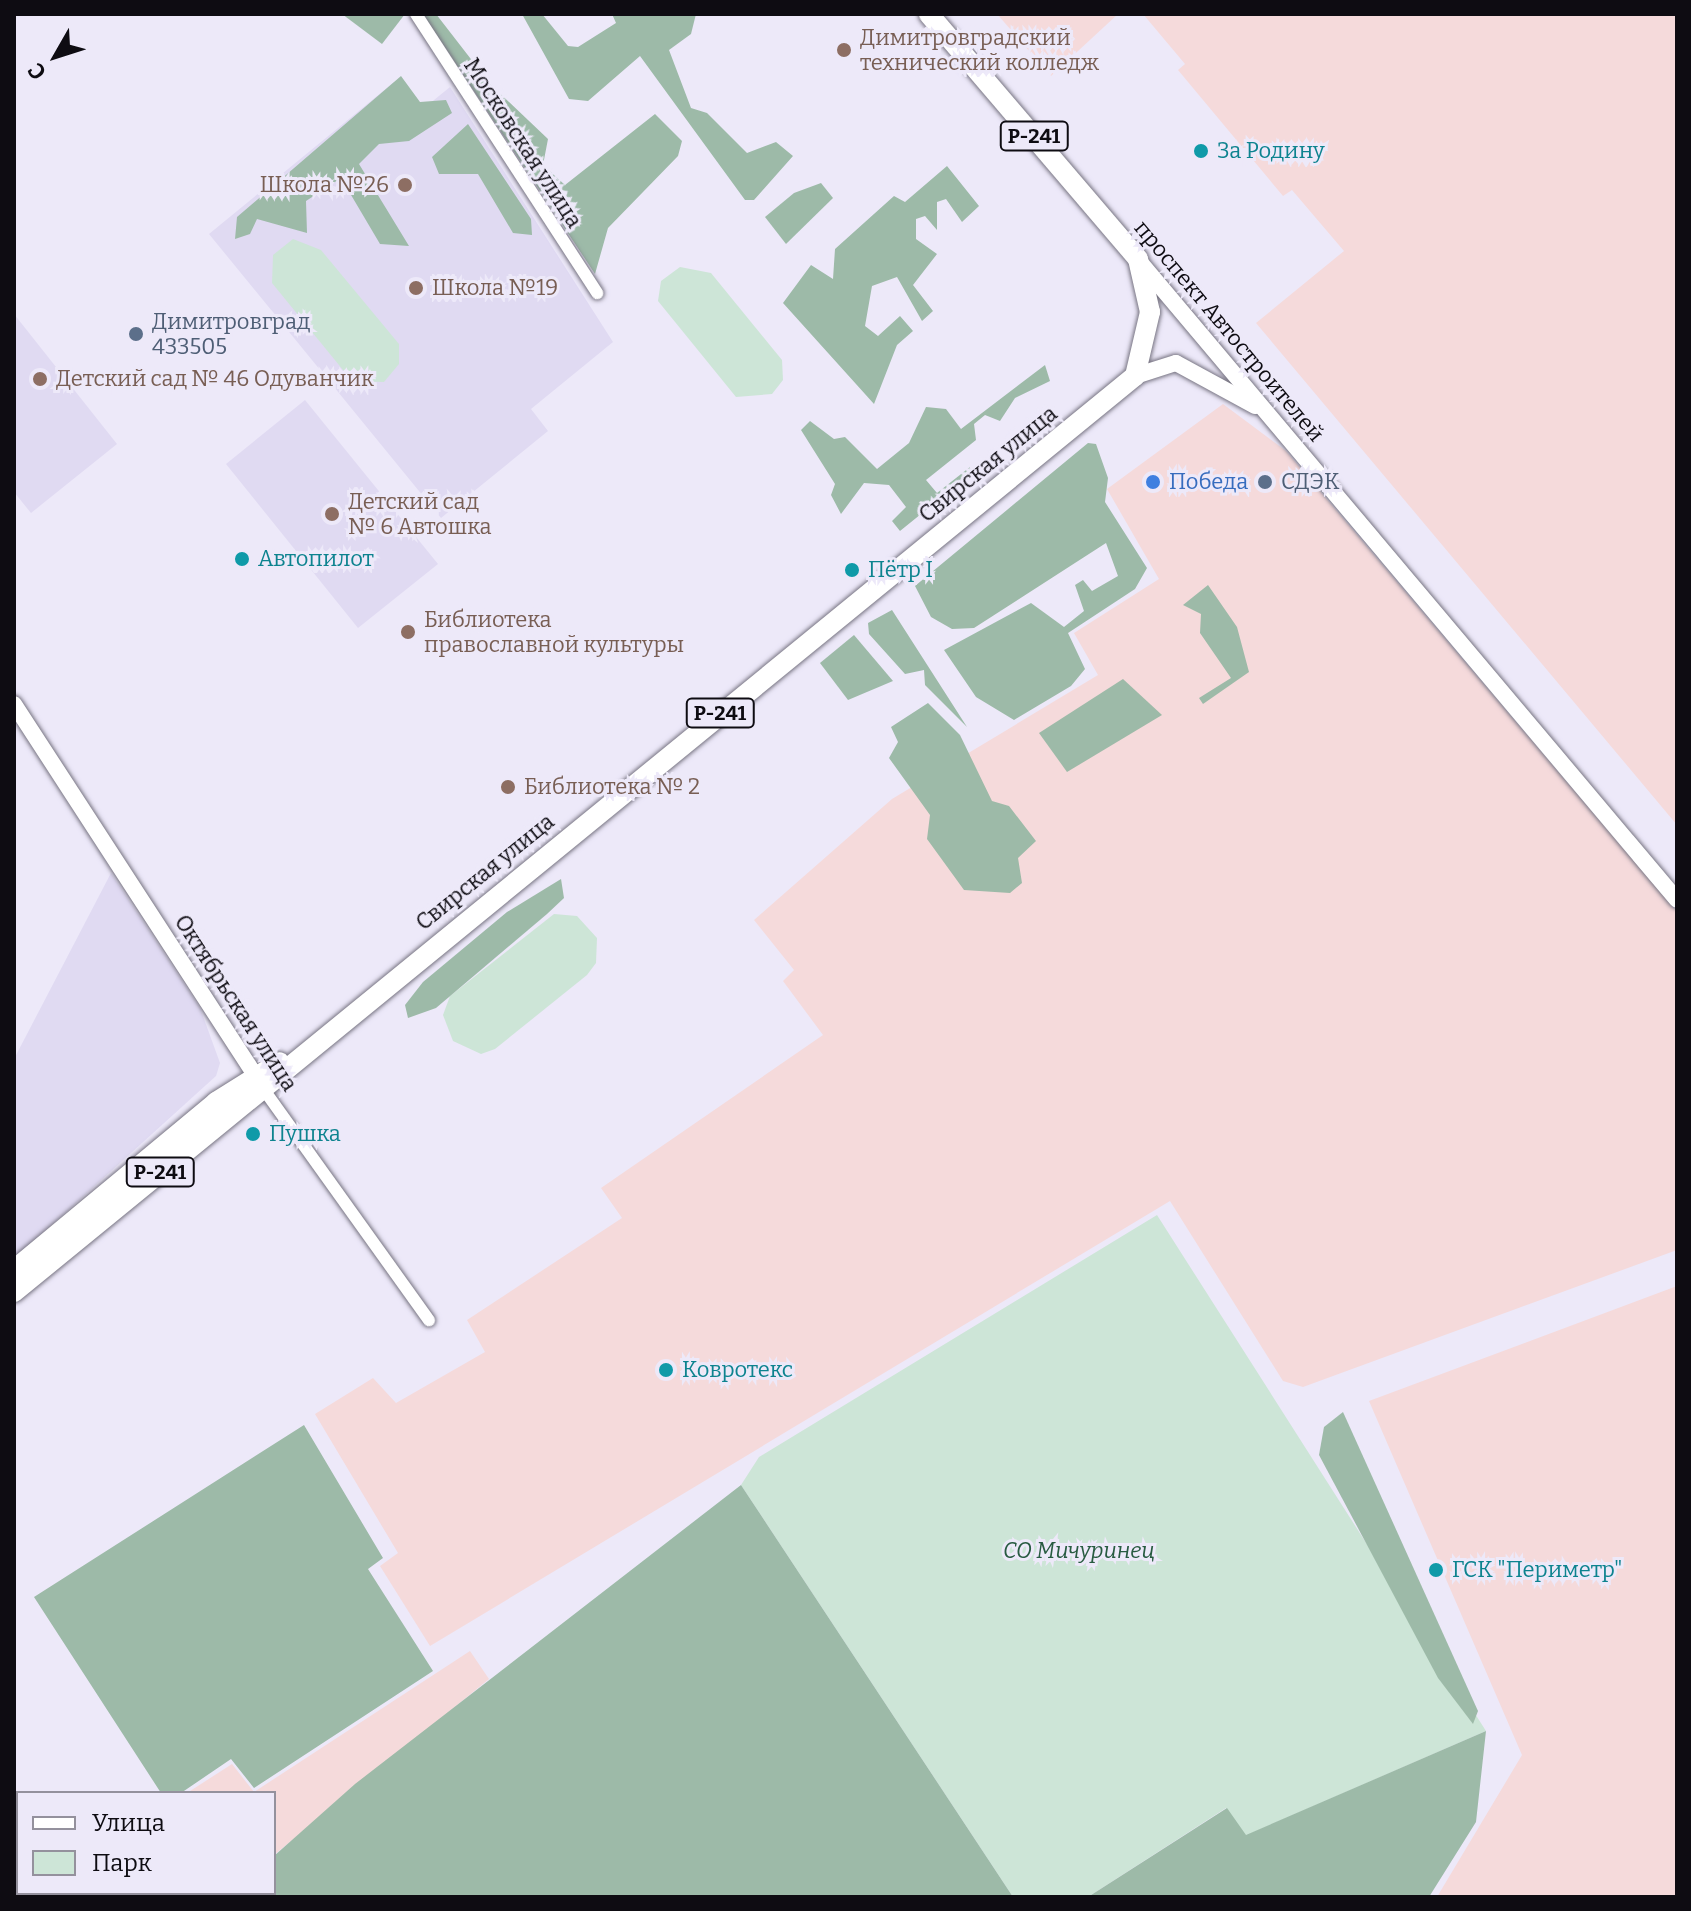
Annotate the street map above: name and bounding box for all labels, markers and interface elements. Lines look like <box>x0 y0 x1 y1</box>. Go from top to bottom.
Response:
north arrow <box>16 16 96 96</box>
place label: Димитровградский технический колледж <box>860 24 1099 76</box>
marker: Димитровградский технический колледж <box>835 41 853 59</box>
street label: Московская улица <box>458 53 588 233</box>
text: С <box>22 58 52 85</box>
road number: Р-241 <box>998 120 1070 152</box>
place label: За Родину <box>1217 138 1325 164</box>
marker: За Родину <box>1192 142 1210 160</box>
place label: Школа №26 <box>260 172 389 198</box>
marker: Школа №26 <box>396 176 414 194</box>
street label: проспект Автостроителей <box>1129 215 1329 447</box>
place label: Школа №19 <box>432 275 558 301</box>
marker: Школа №19 <box>407 279 425 297</box>
place label: Димитровград 433505 <box>152 308 310 360</box>
marker: Димитровград 433505 <box>127 325 145 343</box>
place label: Детский сад № 46 Одуванчик <box>56 366 374 392</box>
marker: Детский сад № 46 Одуванчик <box>31 370 49 388</box>
street label: Свирская улица <box>914 400 1062 528</box>
place label: Победа <box>1169 469 1248 495</box>
place label: СДЭК <box>1281 469 1340 495</box>
marker: Победа <box>1144 473 1162 491</box>
marker: СДЭК <box>1256 473 1274 491</box>
place label: Детский сад № 6 Автошка <box>348 488 492 540</box>
marker: Детский сад № 6 Автошка <box>323 505 341 523</box>
place label: Автопилот <box>258 546 374 572</box>
marker: Автопилот <box>233 550 251 568</box>
place label: Пётр I <box>868 557 933 583</box>
marker: Пётр I <box>843 561 861 579</box>
place label: Библиотека православной культуры <box>424 606 684 658</box>
marker: Библиотека православной культуры <box>399 623 417 641</box>
road number: Р-241 <box>684 697 756 729</box>
place label: Библиотека № 2 <box>524 774 700 800</box>
marker: Библиотека № 2 <box>499 778 517 796</box>
street label: Свирская улица <box>411 808 559 936</box>
street label: Октябрьская улица <box>169 910 303 1096</box>
place label: Пушка <box>269 1121 341 1147</box>
marker: Пушка <box>244 1125 262 1143</box>
road number: Р-241 <box>124 1156 196 1188</box>
place label: Ковротекс <box>682 1357 793 1383</box>
marker: Ковротекс <box>657 1361 675 1379</box>
park label: СО Мичуринец <box>1003 1538 1155 1564</box>
place label: ГСК "Периметр" <box>1452 1557 1622 1583</box>
marker: ГСК "Периметр" <box>1427 1561 1445 1579</box>
legend <box>16 1791 276 1895</box>
text: Улица <box>92 1809 165 1837</box>
text: Парк <box>92 1849 152 1877</box>

